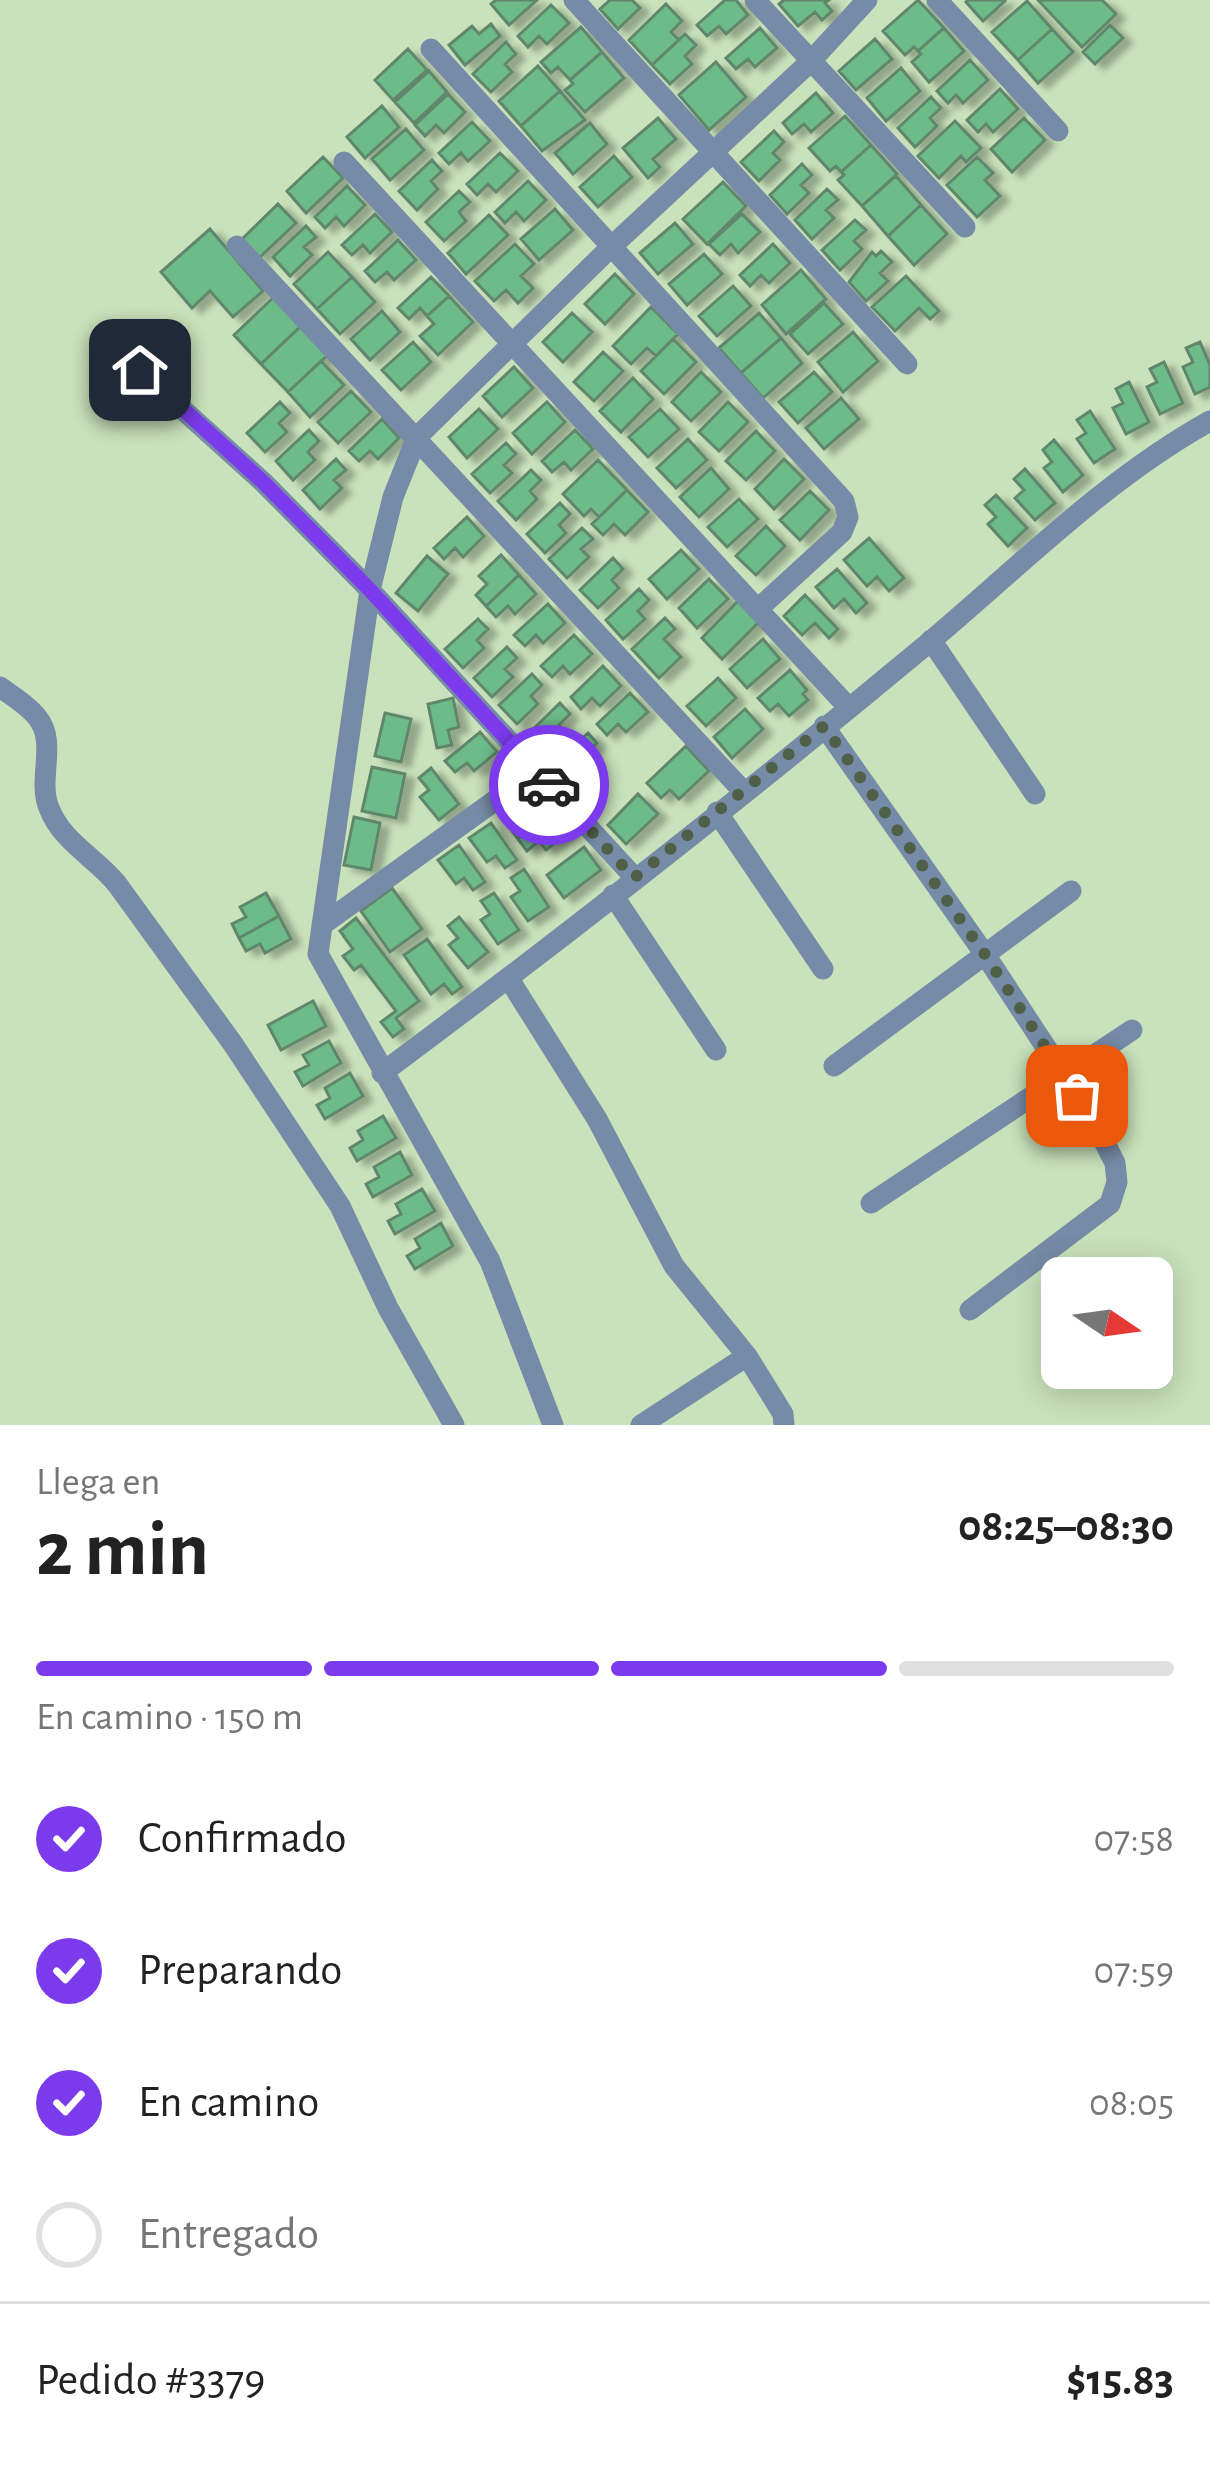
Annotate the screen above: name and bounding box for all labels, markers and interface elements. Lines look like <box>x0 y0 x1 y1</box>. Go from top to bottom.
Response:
pin <box>89 319 191 421</box>
icon: home <box>107 337 173 403</box>
courier <box>489 725 609 845</box>
icon: car <box>516 752 582 818</box>
pin <box>1026 1045 1128 1147</box>
icon: bag <box>1044 1063 1110 1129</box>
north arrow <box>1041 1257 1173 1389</box>
map controls <box>1041 1257 1173 1389</box>
text: Llega en <box>36 1463 161 1502</box>
text: 08:25–08:30 <box>958 1504 1174 1549</box>
text: 2 min <box>36 1512 209 1590</box>
text: En camino · 150 m <box>36 1698 303 1737</box>
icon: check <box>36 1806 102 1872</box>
text: Confirmado <box>138 1816 347 1861</box>
text: 07:58 <box>1093 1820 1174 1859</box>
icon: check <box>36 1938 102 2004</box>
text: Preparando <box>138 1948 342 1993</box>
text: 07:59 <box>1094 1952 1174 1991</box>
icon: check <box>36 2070 102 2136</box>
text: En camino <box>138 2080 319 2125</box>
text: 08:05 <box>1089 2084 1174 2123</box>
text: Entregado <box>138 2212 319 2257</box>
text: Pedido #3379 <box>36 2358 266 2403</box>
text: $15.83 <box>1066 2358 1174 2403</box>

